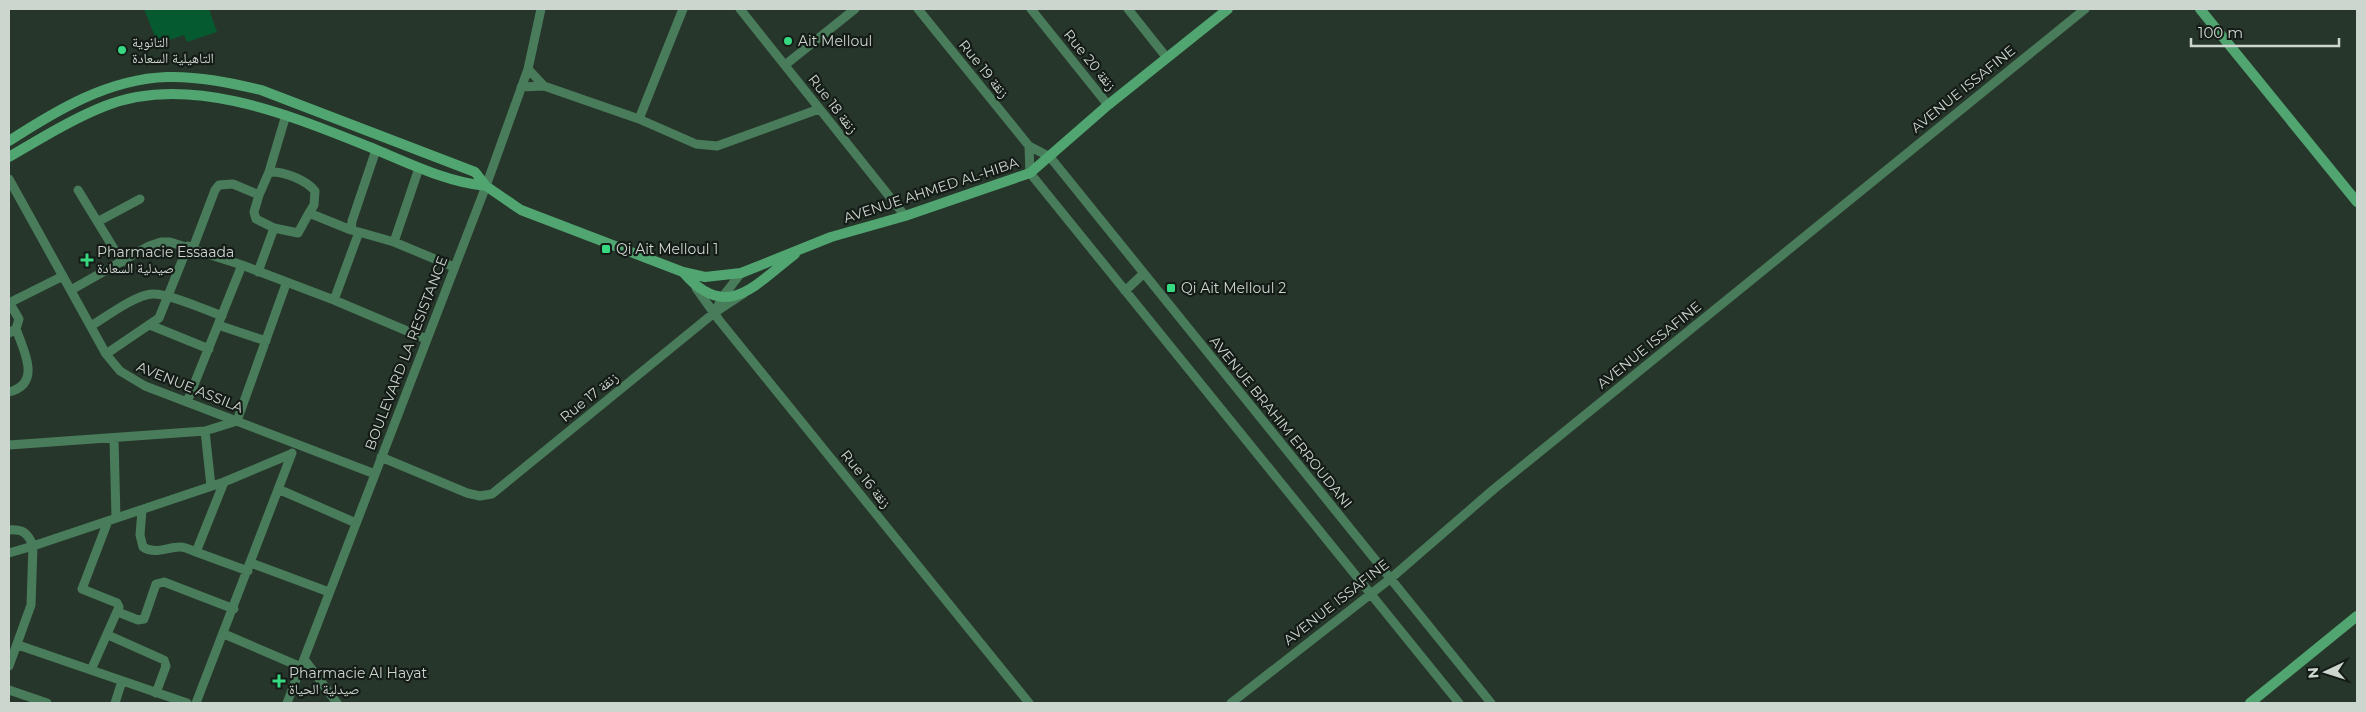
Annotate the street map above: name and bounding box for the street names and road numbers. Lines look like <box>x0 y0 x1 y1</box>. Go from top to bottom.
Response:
street label: Rue 20 زنقة <box>1060 26 1120 94</box>
street label: Rue 19 زنقة <box>955 36 1013 102</box>
street label: AVENUE ISSAFINE <box>1907 41 2019 137</box>
street label: Rue 18 زنقة <box>804 71 862 137</box>
street label: AVENUE AHMED AL-HIBA <box>841 153 1022 227</box>
street label: BOULEVARD LA RESISTANCE <box>361 253 451 453</box>
street label: AVENUE ISSAFINE <box>1593 297 1705 393</box>
street label: AVENUE BRAHIM ERROUDANI <box>1206 332 1356 512</box>
street label: AVENUE ASSILA <box>134 357 247 417</box>
street label: Rue 17 زنقة <box>556 368 622 426</box>
street label: Rue 16 زنقة <box>837 446 895 512</box>
street label: AVENUE ISSAFINE <box>1280 555 1392 649</box>

